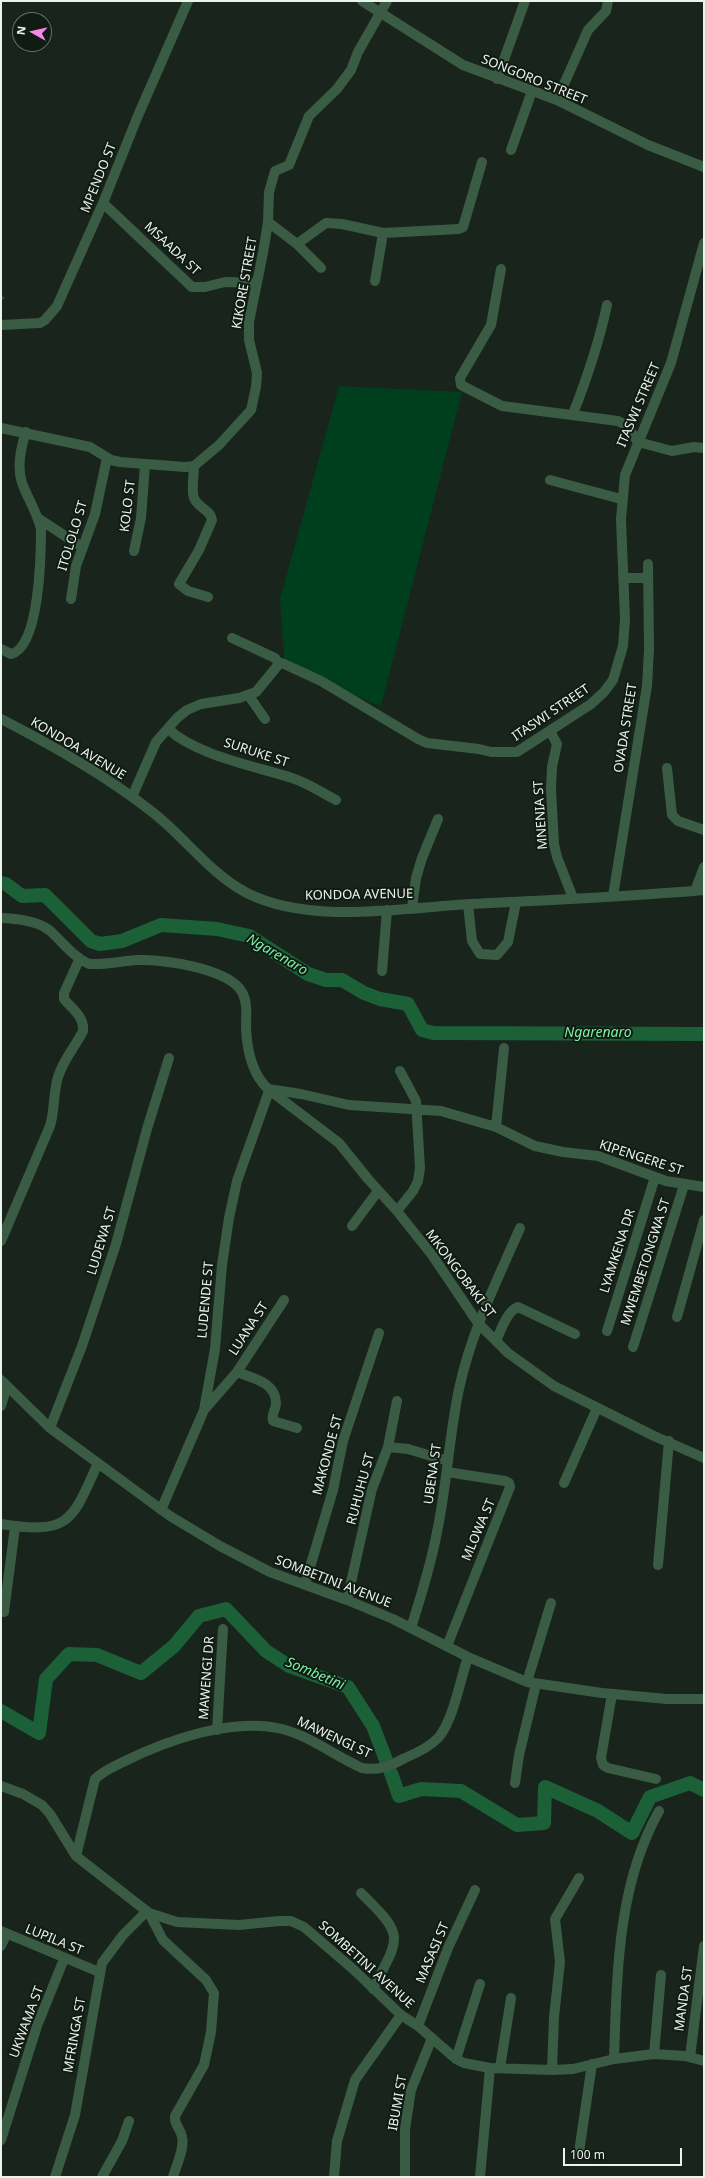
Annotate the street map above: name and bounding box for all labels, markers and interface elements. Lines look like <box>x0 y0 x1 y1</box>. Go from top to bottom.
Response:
north arrow <box>12 12 52 52</box>
text: N <box>13 25 29 36</box>
street label: SONGORO STREET <box>479 52 589 108</box>
street label: MPENDO ST <box>78 141 120 215</box>
street label: MSAADA ST <box>141 219 203 279</box>
street label: KIKORE STREET <box>229 236 261 330</box>
street label: ITASWI STREET <box>614 360 664 450</box>
street label: KOLO ST <box>117 479 139 533</box>
street label: ITOLOLO ST <box>55 499 91 573</box>
street label: ITASWI STREET <box>509 681 593 745</box>
street label: OVADA STREET <box>611 682 641 774</box>
street label: KONDOA AVENUE <box>28 714 128 784</box>
street label: SURUKE ST <box>222 735 290 771</box>
street label: MNENIA ST <box>531 780 551 850</box>
street label: KONDOA AVENUE <box>305 886 413 904</box>
water label: Ngarenaro <box>244 931 310 979</box>
water label: Ngarenaro <box>564 1025 632 1041</box>
street label: KIPENGERE ST <box>597 1137 685 1179</box>
street label: MWEMBETONGWA ST <box>618 1197 674 1327</box>
street label: LUDEWA ST <box>84 1205 120 1277</box>
street label: LYAMKENA DR <box>597 1207 639 1295</box>
street label: MKONGOBAKI ST <box>422 1227 498 1321</box>
street label: LUDENDE ST <box>195 1261 217 1339</box>
street label: LUANA ST <box>226 1299 272 1359</box>
street label: MAKONDE ST <box>310 1413 346 1497</box>
street label: UBENA ST <box>421 1443 445 1505</box>
street label: RUHUHU ST <box>344 1451 378 1527</box>
street label: MLOWA ST <box>459 1497 499 1563</box>
street label: SOMBETINI AVENUE <box>273 1553 393 1611</box>
street label: MAWENGI DR <box>196 1636 218 1720</box>
water label: Sombetini <box>283 1654 347 1694</box>
street label: MAWENGI ST <box>294 1714 374 1762</box>
street label: SOMBETINI AVENUE <box>315 1918 417 2012</box>
street label: MASASI ST <box>413 1920 453 1986</box>
street label: LUPILA ST <box>23 1921 85 1959</box>
street label: MANDA ST <box>672 1966 696 2032</box>
street label: UKWAMA ST <box>7 1984 47 2060</box>
street label: MFRINGA ST <box>61 1996 89 2074</box>
street label: IBUMI ST <box>385 2074 411 2132</box>
scale bar <box>565 2140 684 2166</box>
text: 100 m <box>570 2146 605 2163</box>

